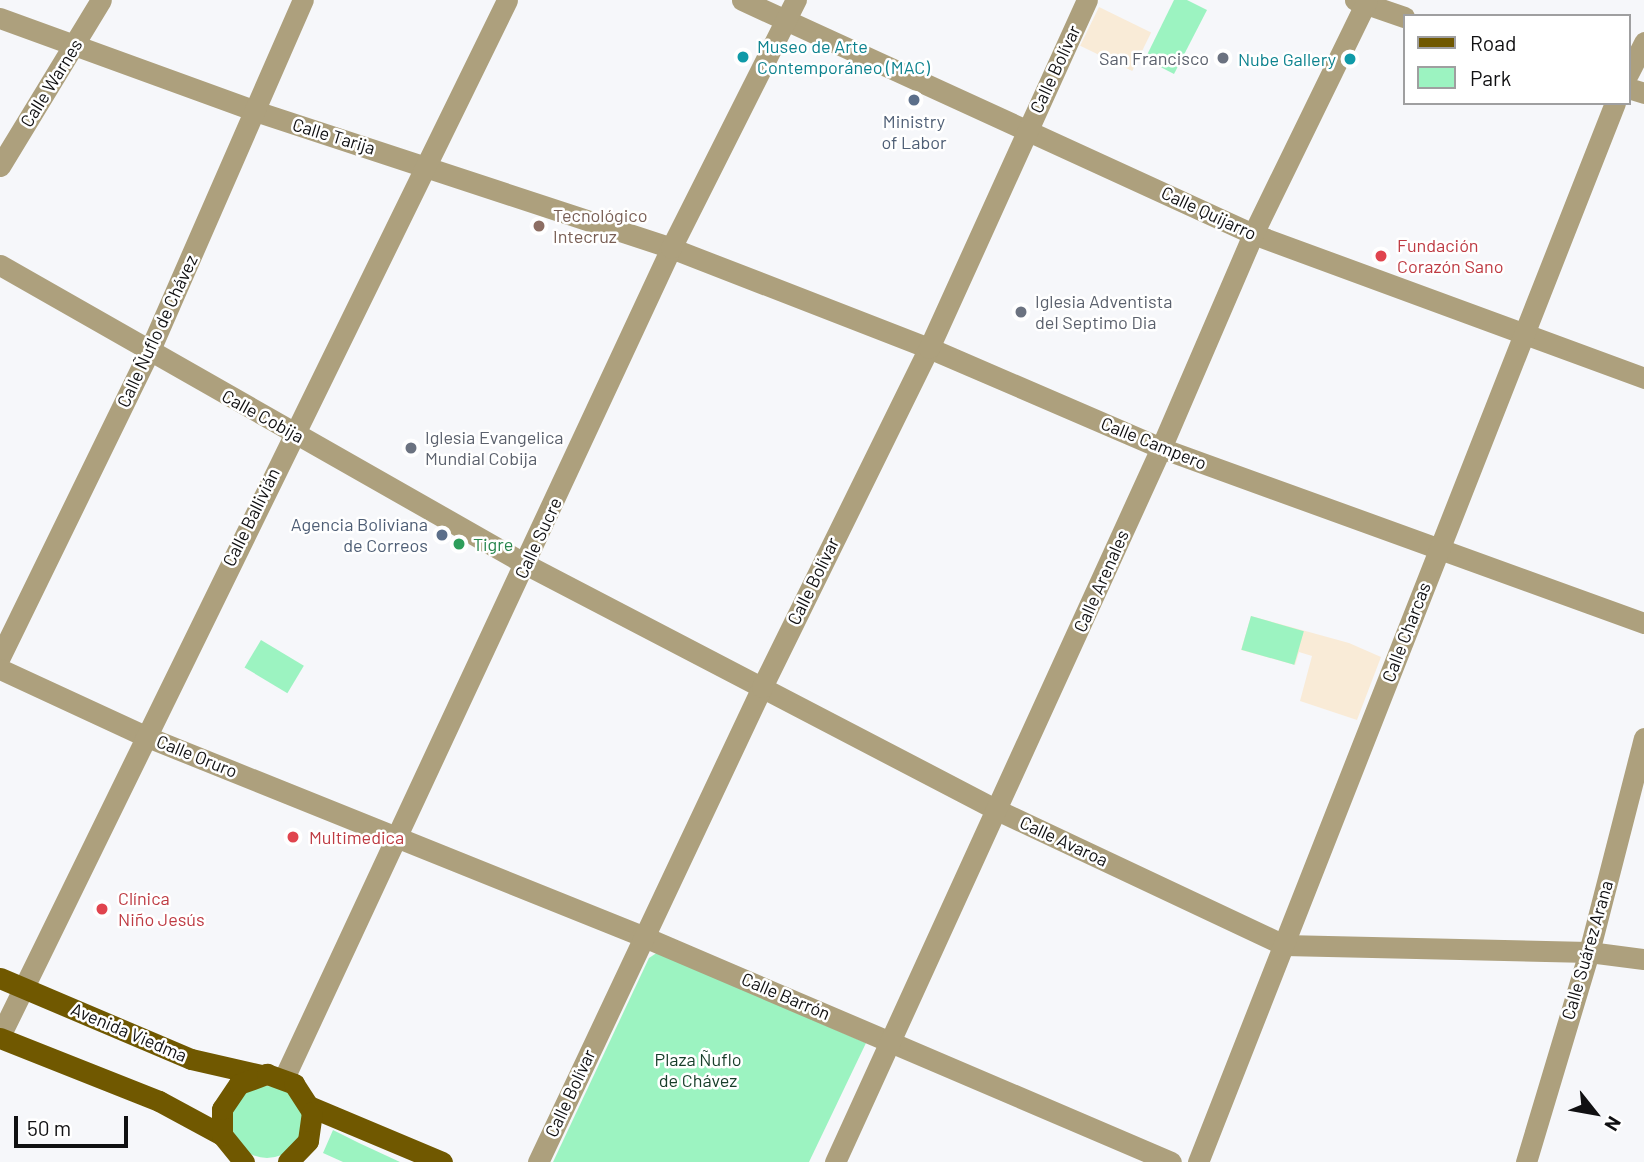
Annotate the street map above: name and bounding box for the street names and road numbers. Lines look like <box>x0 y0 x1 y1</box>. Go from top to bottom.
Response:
street label: Calle Bolívar <box>1025 22 1085 116</box>
street label: Calle Warnes <box>15 35 87 131</box>
street label: Calle Tarija <box>290 113 378 159</box>
street label: Calle Quijarro <box>1158 182 1260 244</box>
street label: Calle Ñuflo de Chávez <box>112 251 202 411</box>
street label: Calle Cobija <box>218 385 308 447</box>
street label: Calle Campero <box>1098 412 1210 474</box>
street label: Calle Ballivián <box>218 464 284 570</box>
street label: Calle Sucre <box>510 494 566 582</box>
street label: Calle Arenales <box>1069 527 1133 635</box>
street label: Calle Bolívar <box>783 534 843 628</box>
street label: Calle Charcas <box>1377 579 1435 685</box>
street label: Calle Oruro <box>153 730 241 782</box>
street label: Calle Avaroa <box>1016 811 1112 871</box>
street label: Calle Suárez Arana <box>1557 878 1617 1022</box>
street label: Calle Barrón <box>738 968 834 1024</box>
street label: Avenida Viedma <box>68 998 190 1066</box>
street label: Calle Bolívar <box>540 1046 600 1140</box>

